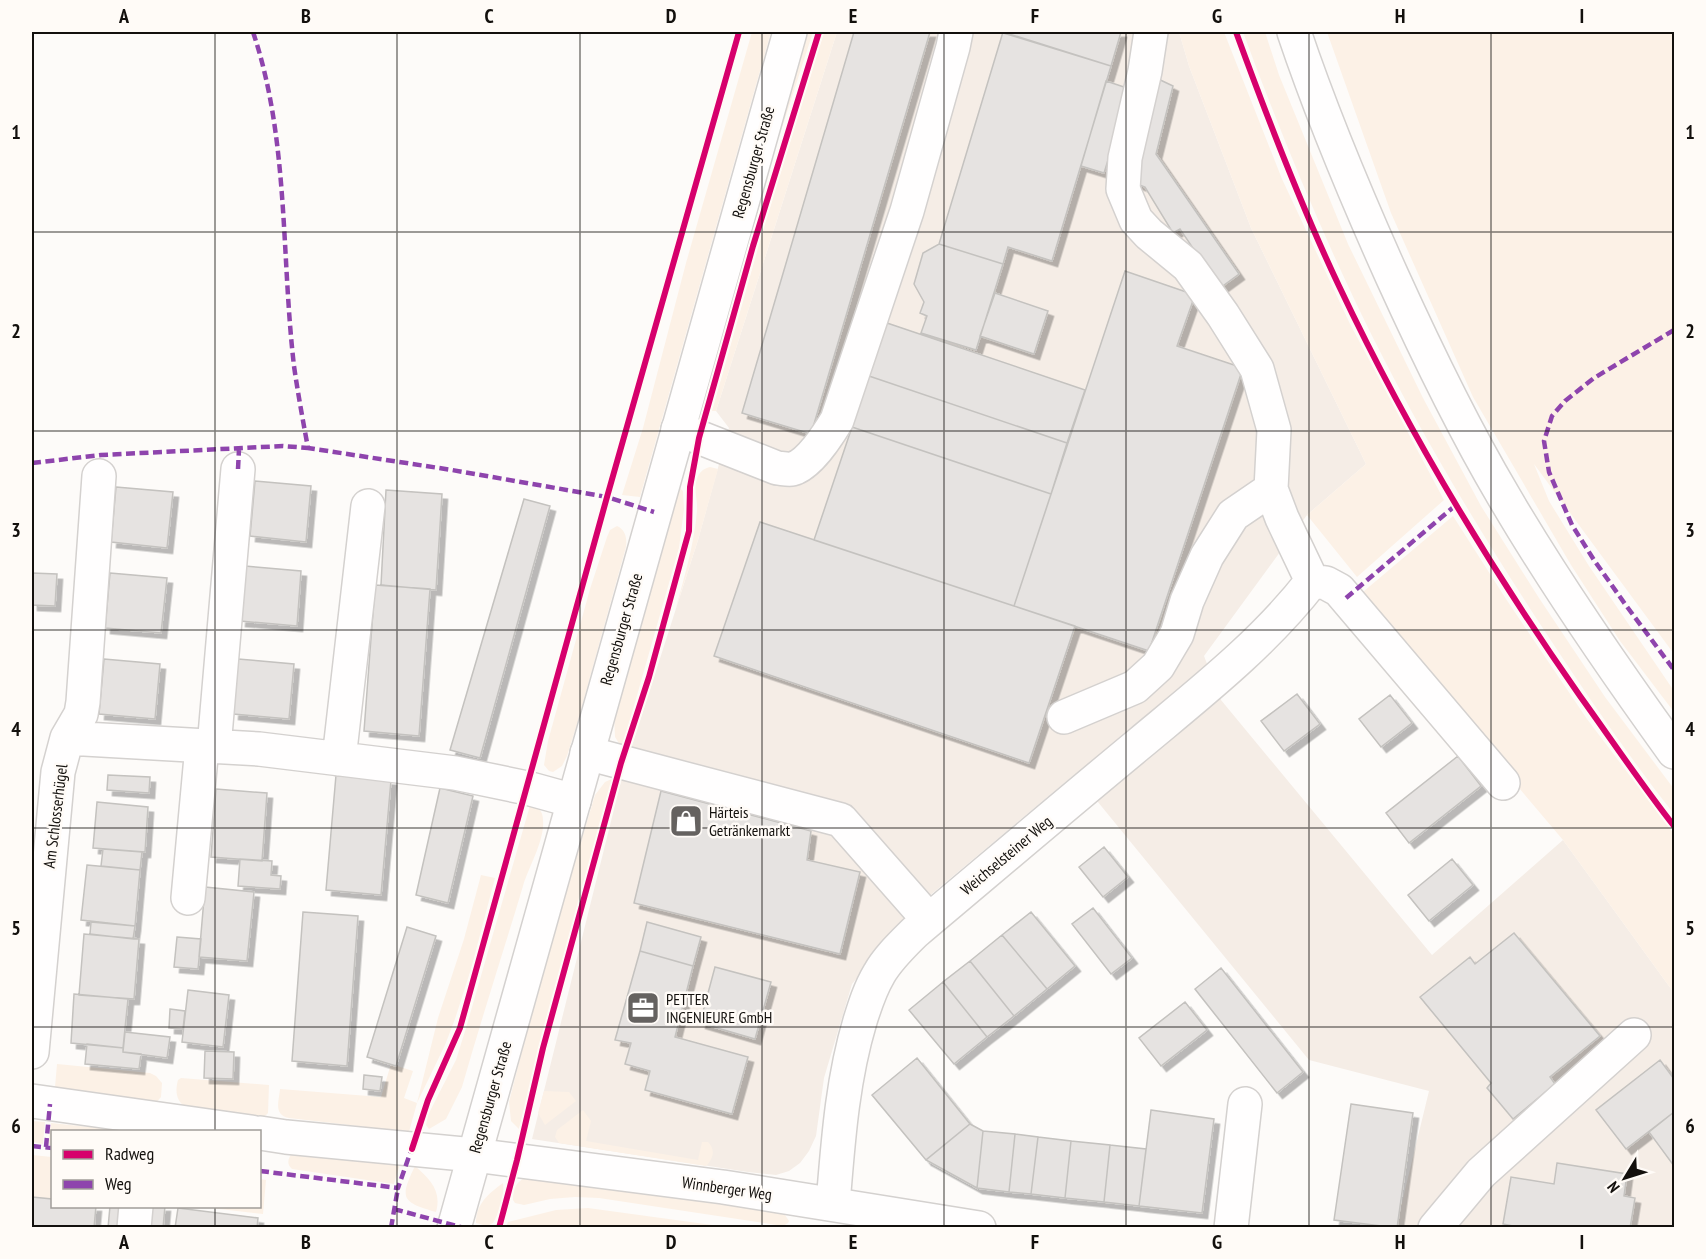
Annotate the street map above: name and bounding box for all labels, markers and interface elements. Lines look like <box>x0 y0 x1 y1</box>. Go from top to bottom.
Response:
text: A <box>118 3 130 29</box>
text: B <box>301 3 311 29</box>
text: C <box>484 3 494 29</box>
text: D <box>666 3 677 29</box>
text: E <box>849 3 857 29</box>
text: F <box>1031 3 1039 29</box>
text: G <box>1212 3 1222 29</box>
text: H <box>1395 3 1405 29</box>
text: I <box>1580 3 1584 29</box>
street label: Regensburger Straße <box>727 104 779 220</box>
text: 1 <box>11 119 21 145</box>
text: 1 <box>1685 119 1695 145</box>
text: 2 <box>11 318 21 344</box>
text: 2 <box>1685 318 1695 344</box>
text: 3 <box>11 517 21 543</box>
text: 3 <box>1685 517 1695 543</box>
street label: Regensburger Straße <box>595 571 647 687</box>
text: 4 <box>11 716 21 742</box>
text: 4 <box>1685 716 1695 742</box>
street label: Am Schlosserhügel <box>39 763 71 869</box>
place label: Härteis Getränkemarkt <box>709 802 791 840</box>
shop icon: Härteis Getränkemarkt <box>668 803 704 839</box>
street label: Weichselsteiner Weg <box>956 811 1056 899</box>
text: 5 <box>11 915 21 941</box>
text: 5 <box>1685 915 1695 941</box>
place label: PETTER INGENIEURE GmbH <box>666 989 772 1027</box>
office icon: PETTER INGENIEURE GmbH <box>625 990 661 1026</box>
street label: Regensburger Straße <box>464 1039 516 1155</box>
text: 6 <box>11 1113 21 1139</box>
text: 6 <box>1685 1113 1695 1139</box>
legend <box>51 1130 261 1208</box>
text: Radweg <box>105 1142 154 1165</box>
north arrow <box>1595 1148 1655 1208</box>
text: Weg <box>105 1172 132 1195</box>
street label: Winnberger Weg <box>681 1172 773 1204</box>
text: N <box>1603 1178 1624 1197</box>
text: A <box>118 1229 130 1255</box>
text: B <box>301 1229 311 1255</box>
text: C <box>484 1229 494 1255</box>
text: D <box>666 1229 677 1255</box>
text: E <box>849 1229 857 1255</box>
text: F <box>1031 1229 1039 1255</box>
text: G <box>1212 1229 1222 1255</box>
text: H <box>1395 1229 1405 1255</box>
text: I <box>1580 1229 1584 1255</box>

